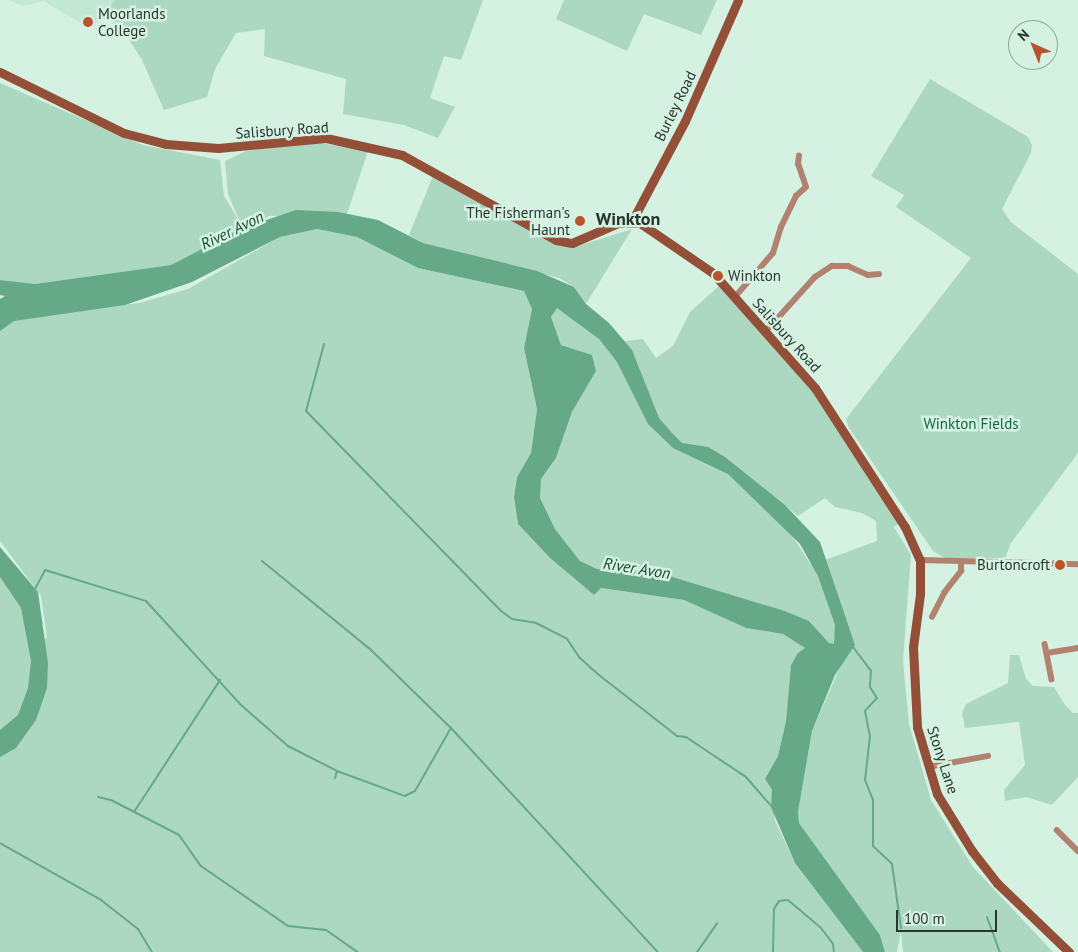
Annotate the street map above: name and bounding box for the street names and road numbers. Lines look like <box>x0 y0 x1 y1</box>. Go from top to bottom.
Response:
street label: Burley Road <box>650 68 700 144</box>
street label: Salisbury Road <box>234 118 330 142</box>
street label: Salisbury Road <box>749 294 825 376</box>
street label: Stony Lane <box>923 724 963 796</box>

